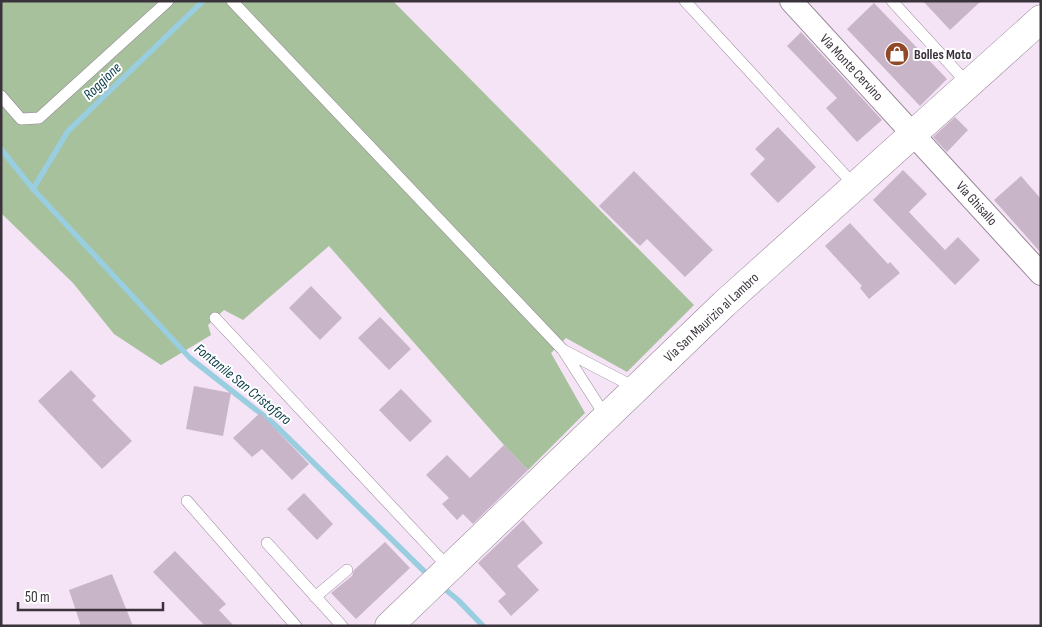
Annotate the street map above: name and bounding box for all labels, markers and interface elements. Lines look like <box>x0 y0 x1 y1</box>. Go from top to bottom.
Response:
street label: Via Monte Cervino <box>816 30 887 104</box>
shop icon: Bolles Moto <box>884 41 910 67</box>
place label: Bolles Moto <box>914 46 972 63</box>
water label: Roggione <box>79 59 126 104</box>
street label: Via Ghisallo <box>952 178 1001 229</box>
street label: Via San Maurizio al Lambro <box>661 269 762 366</box>
water label: Fontanile San Cristoforo <box>190 340 295 429</box>
scale bar <box>18 580 162 612</box>
text: 50 m <box>25 588 50 607</box>

